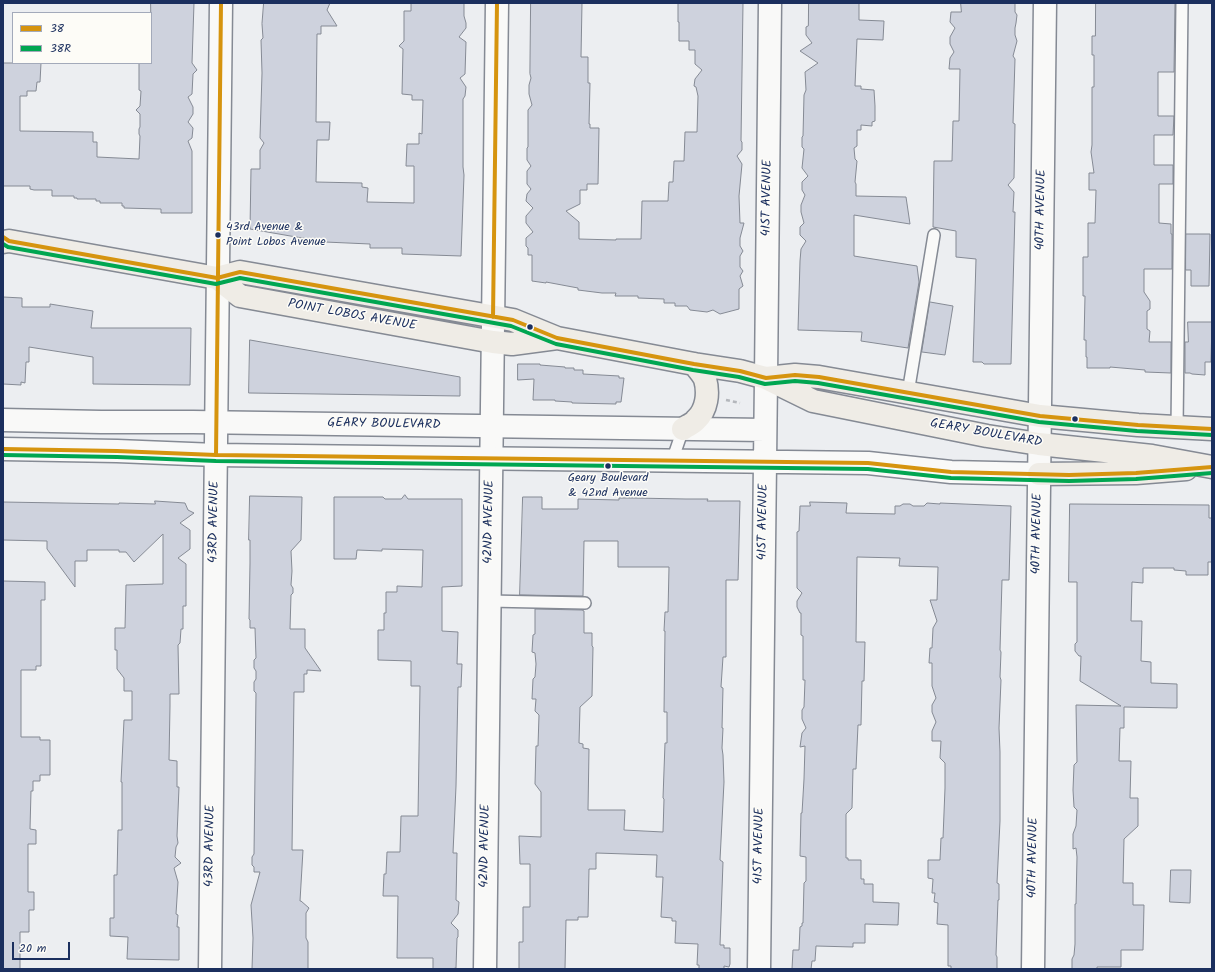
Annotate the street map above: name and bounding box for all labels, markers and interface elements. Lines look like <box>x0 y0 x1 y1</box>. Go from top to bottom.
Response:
legend <box>12 12 152 64</box>
text: 38 <box>50 19 64 38</box>
text: 38R <box>50 39 71 58</box>
street label: 41ST AVENUE <box>760 159 776 237</box>
street label: 40TH AVENUE <box>1033 169 1051 251</box>
place label: 43rd Avenue & Point Lobos Avenue <box>226 221 326 249</box>
marker: 43rd Avenue & Point Lobos Avenue <box>213 230 223 240</box>
street label: POINT LOBOS AVENUE <box>287 297 417 335</box>
unlabelled marker <box>525 322 535 332</box>
unlabelled marker <box>1070 414 1080 424</box>
street label: GEARY BOULEVARD <box>327 416 441 434</box>
street label: GEARY BOULEVARD <box>929 416 1043 452</box>
marker: Geary Boulevard & 42nd Avenue <box>603 461 613 471</box>
place label: Geary Boulevard & 42nd Avenue <box>568 472 648 500</box>
street label: 42ND AVENUE <box>481 480 499 564</box>
street label: 43RD AVENUE <box>206 481 224 563</box>
street label: 41ST AVENUE <box>756 483 772 561</box>
street label: 40TH AVENUE <box>1029 493 1047 575</box>
street label: 42ND AVENUE <box>477 804 495 888</box>
street label: 43RD AVENUE <box>202 805 220 887</box>
street label: 41ST AVENUE <box>752 807 768 885</box>
street label: 40TH AVENUE <box>1025 817 1043 899</box>
scale bar <box>14 934 72 960</box>
text: 20 m <box>19 939 46 958</box>

